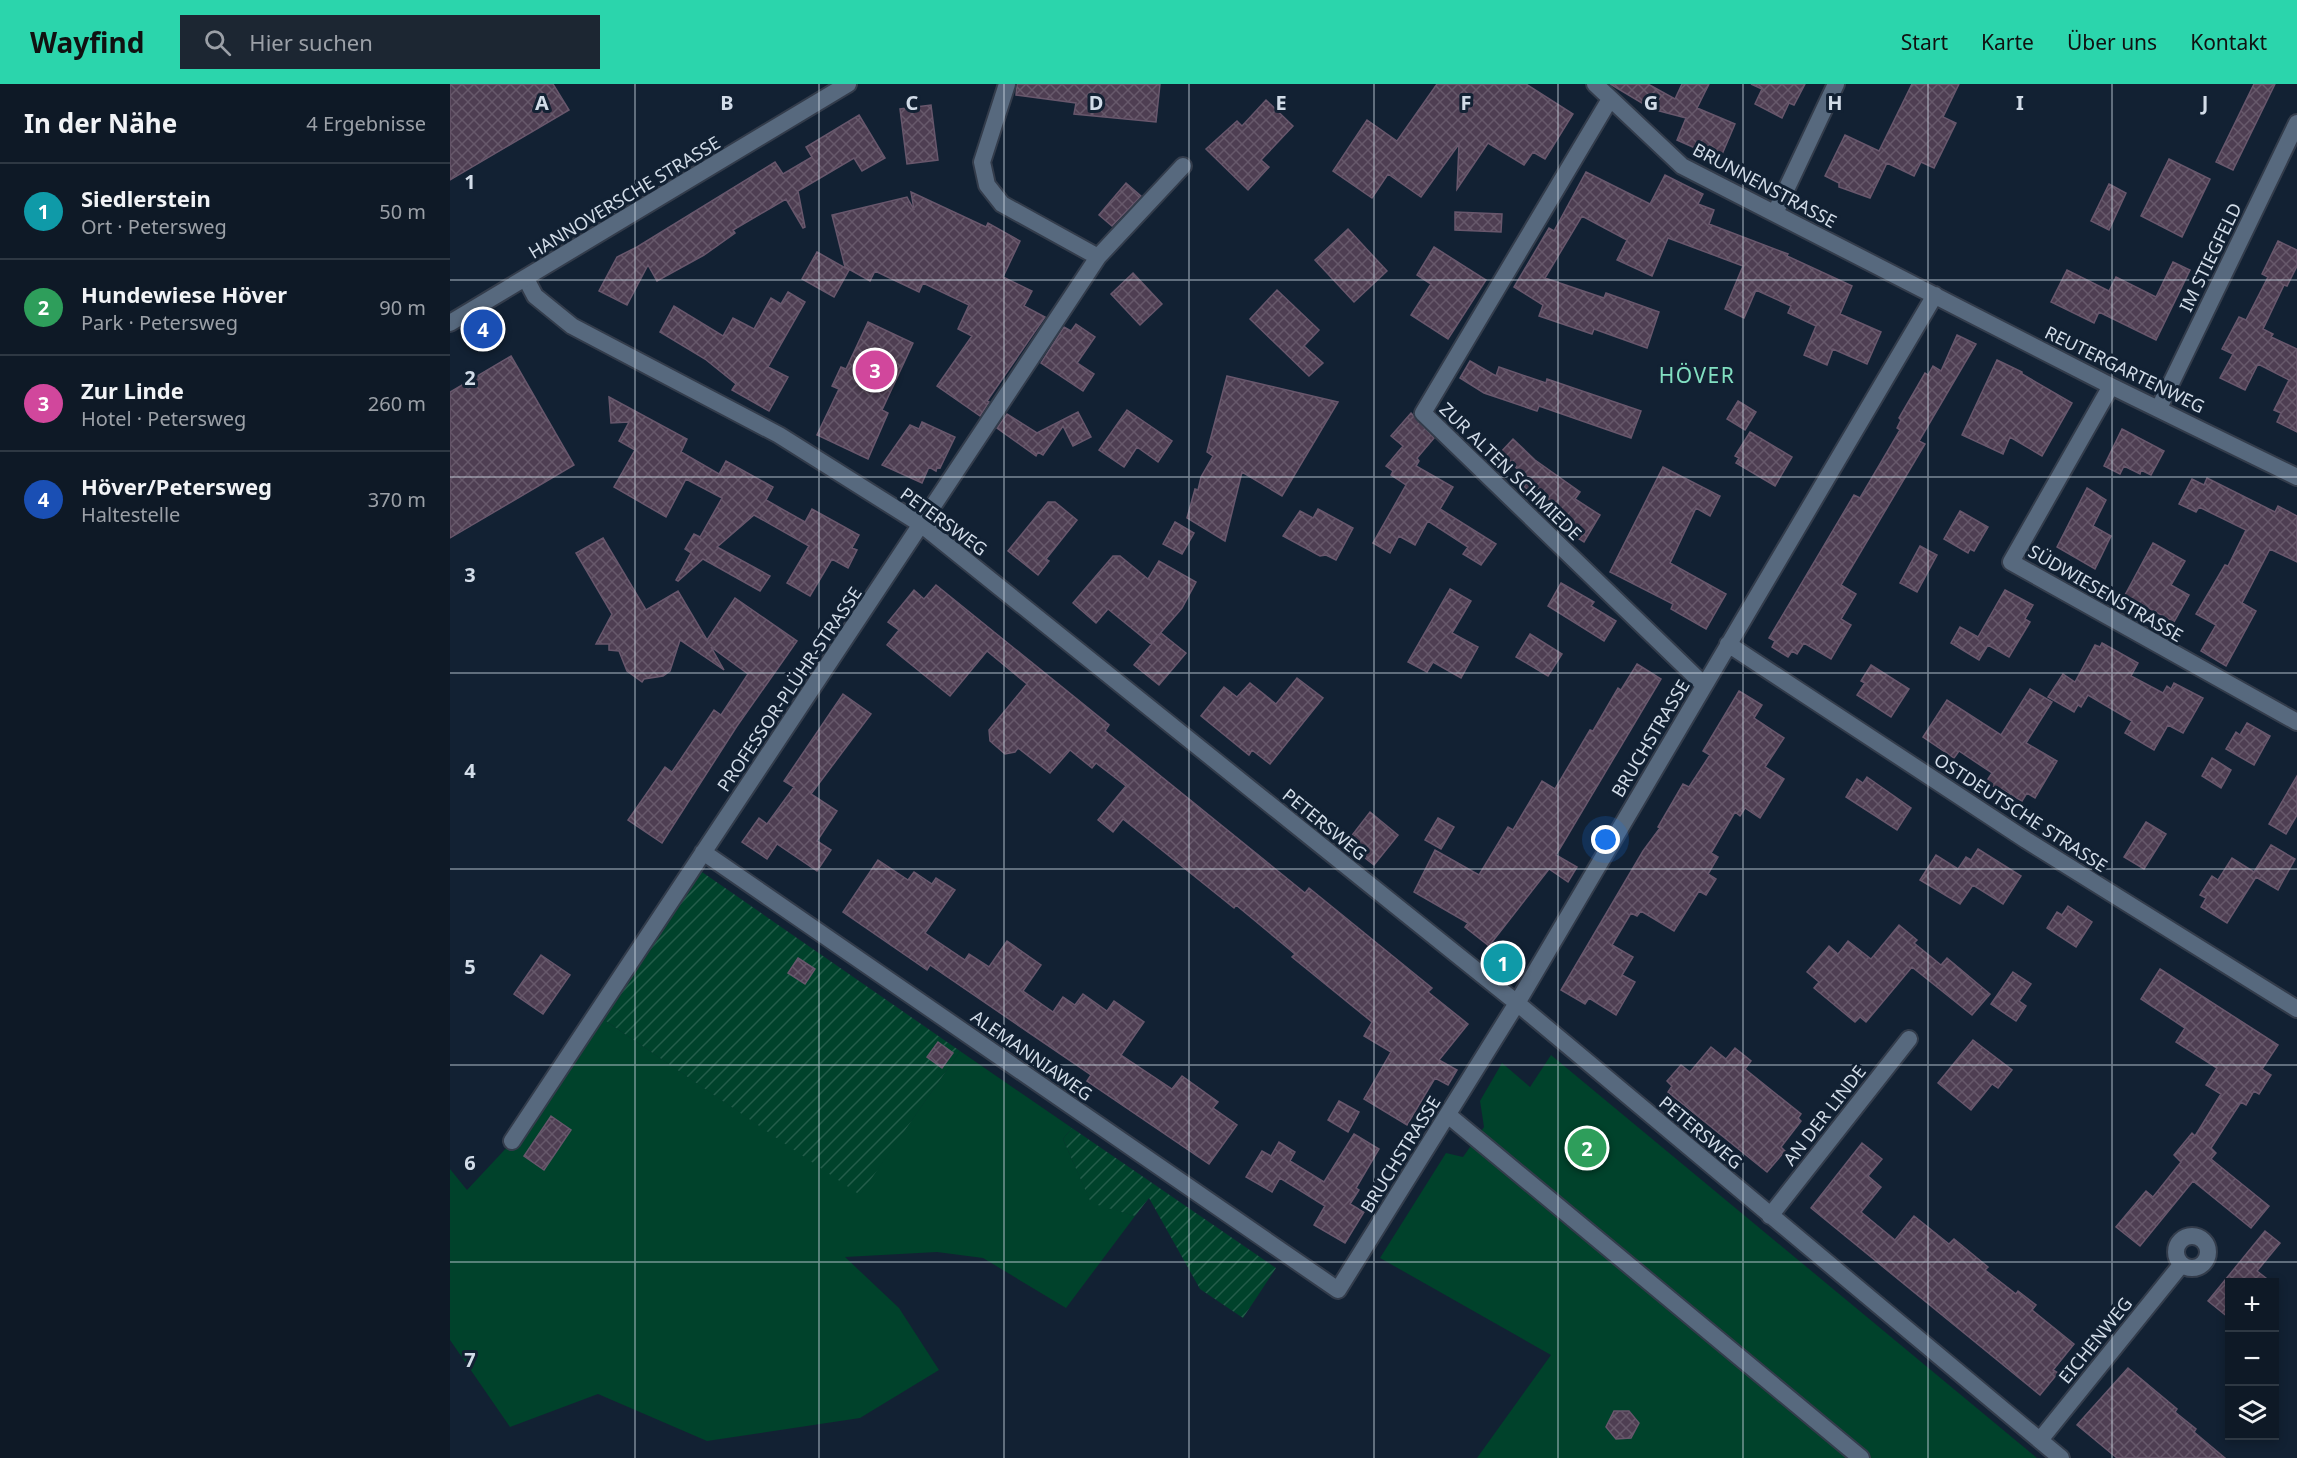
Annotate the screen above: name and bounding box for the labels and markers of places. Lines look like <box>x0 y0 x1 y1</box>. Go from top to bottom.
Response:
pin: 4 <box>464 306 502 352</box>
pin: 3 <box>856 348 894 392</box>
pin: 1 <box>1484 940 1522 986</box>
pin: 2 <box>1568 1126 1606 1170</box>

